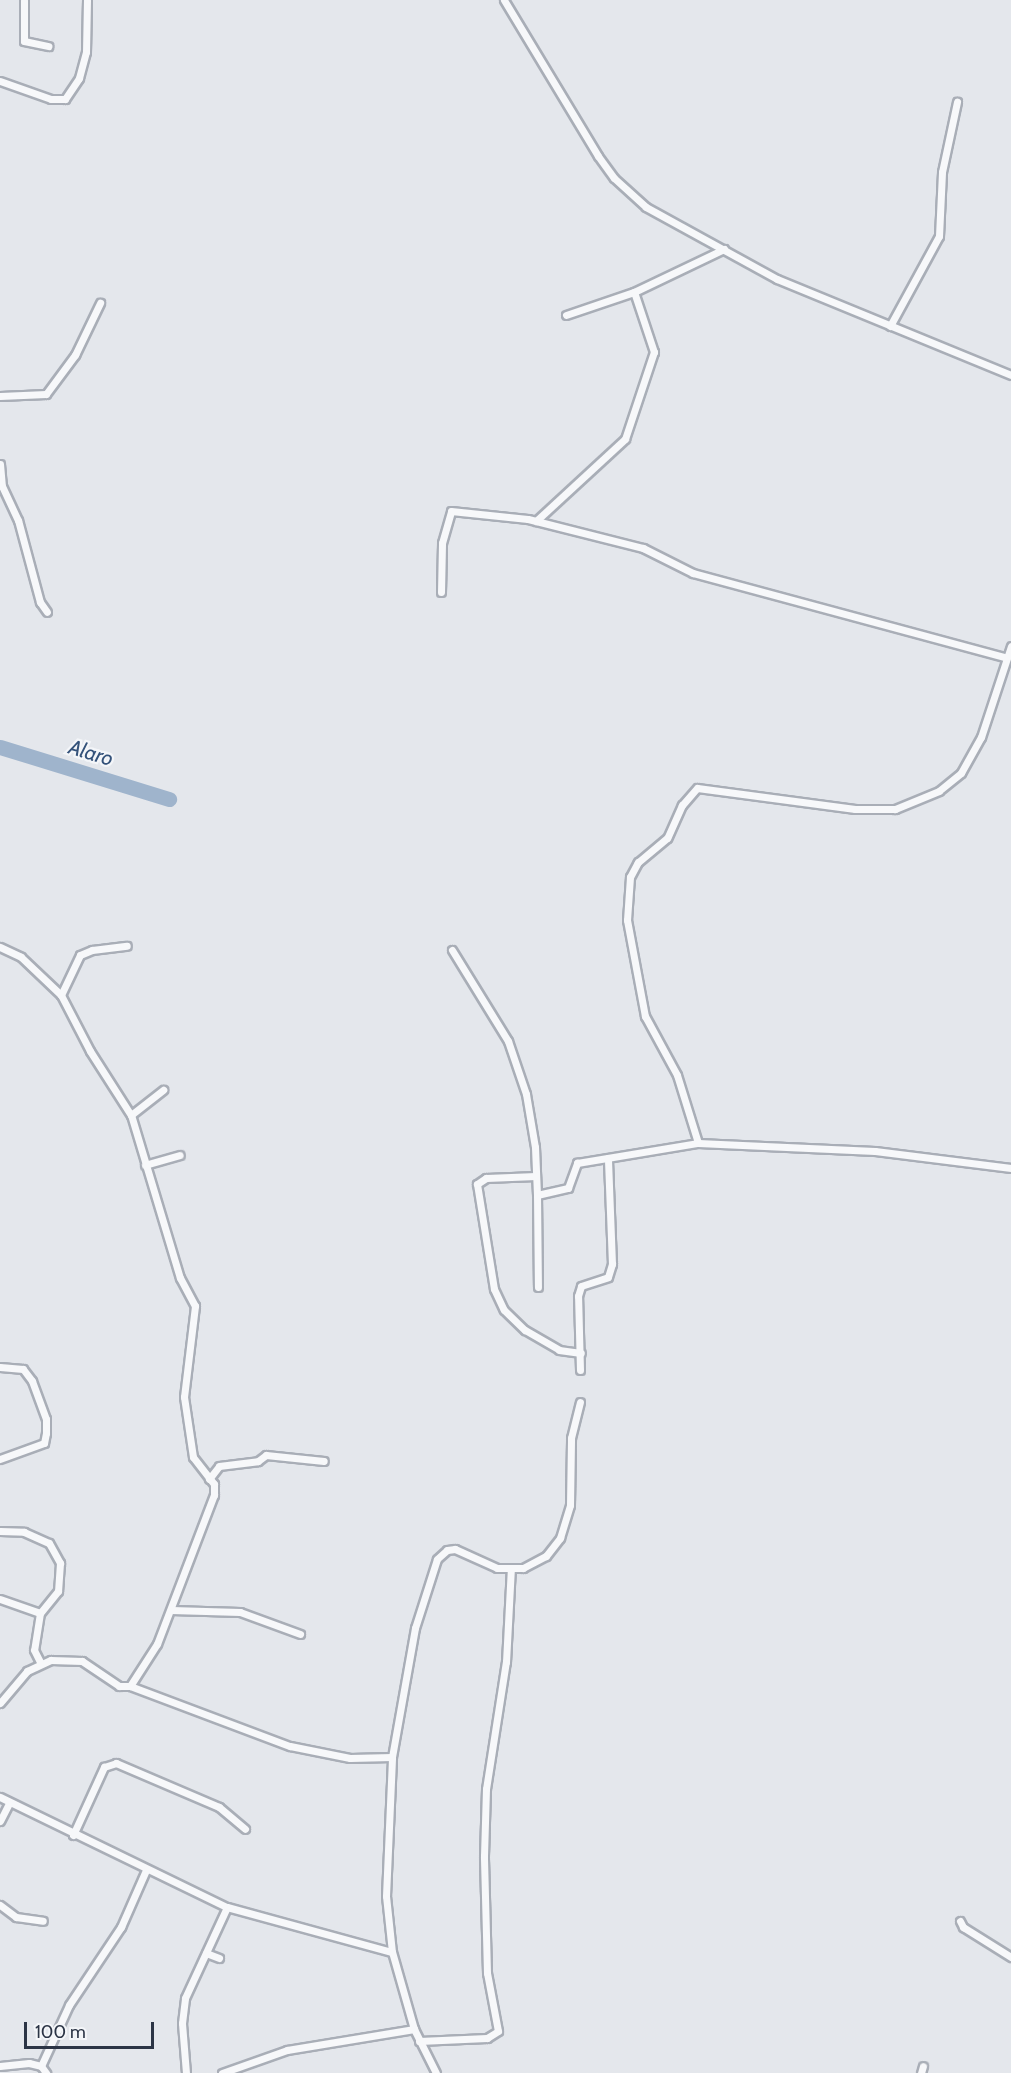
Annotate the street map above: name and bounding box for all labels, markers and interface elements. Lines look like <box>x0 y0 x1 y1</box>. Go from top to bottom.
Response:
water label: Alaro <box>66 734 116 772</box>
scale bar <box>27 2010 158 2048</box>
text: 100 m <box>35 2021 86 2043</box>

